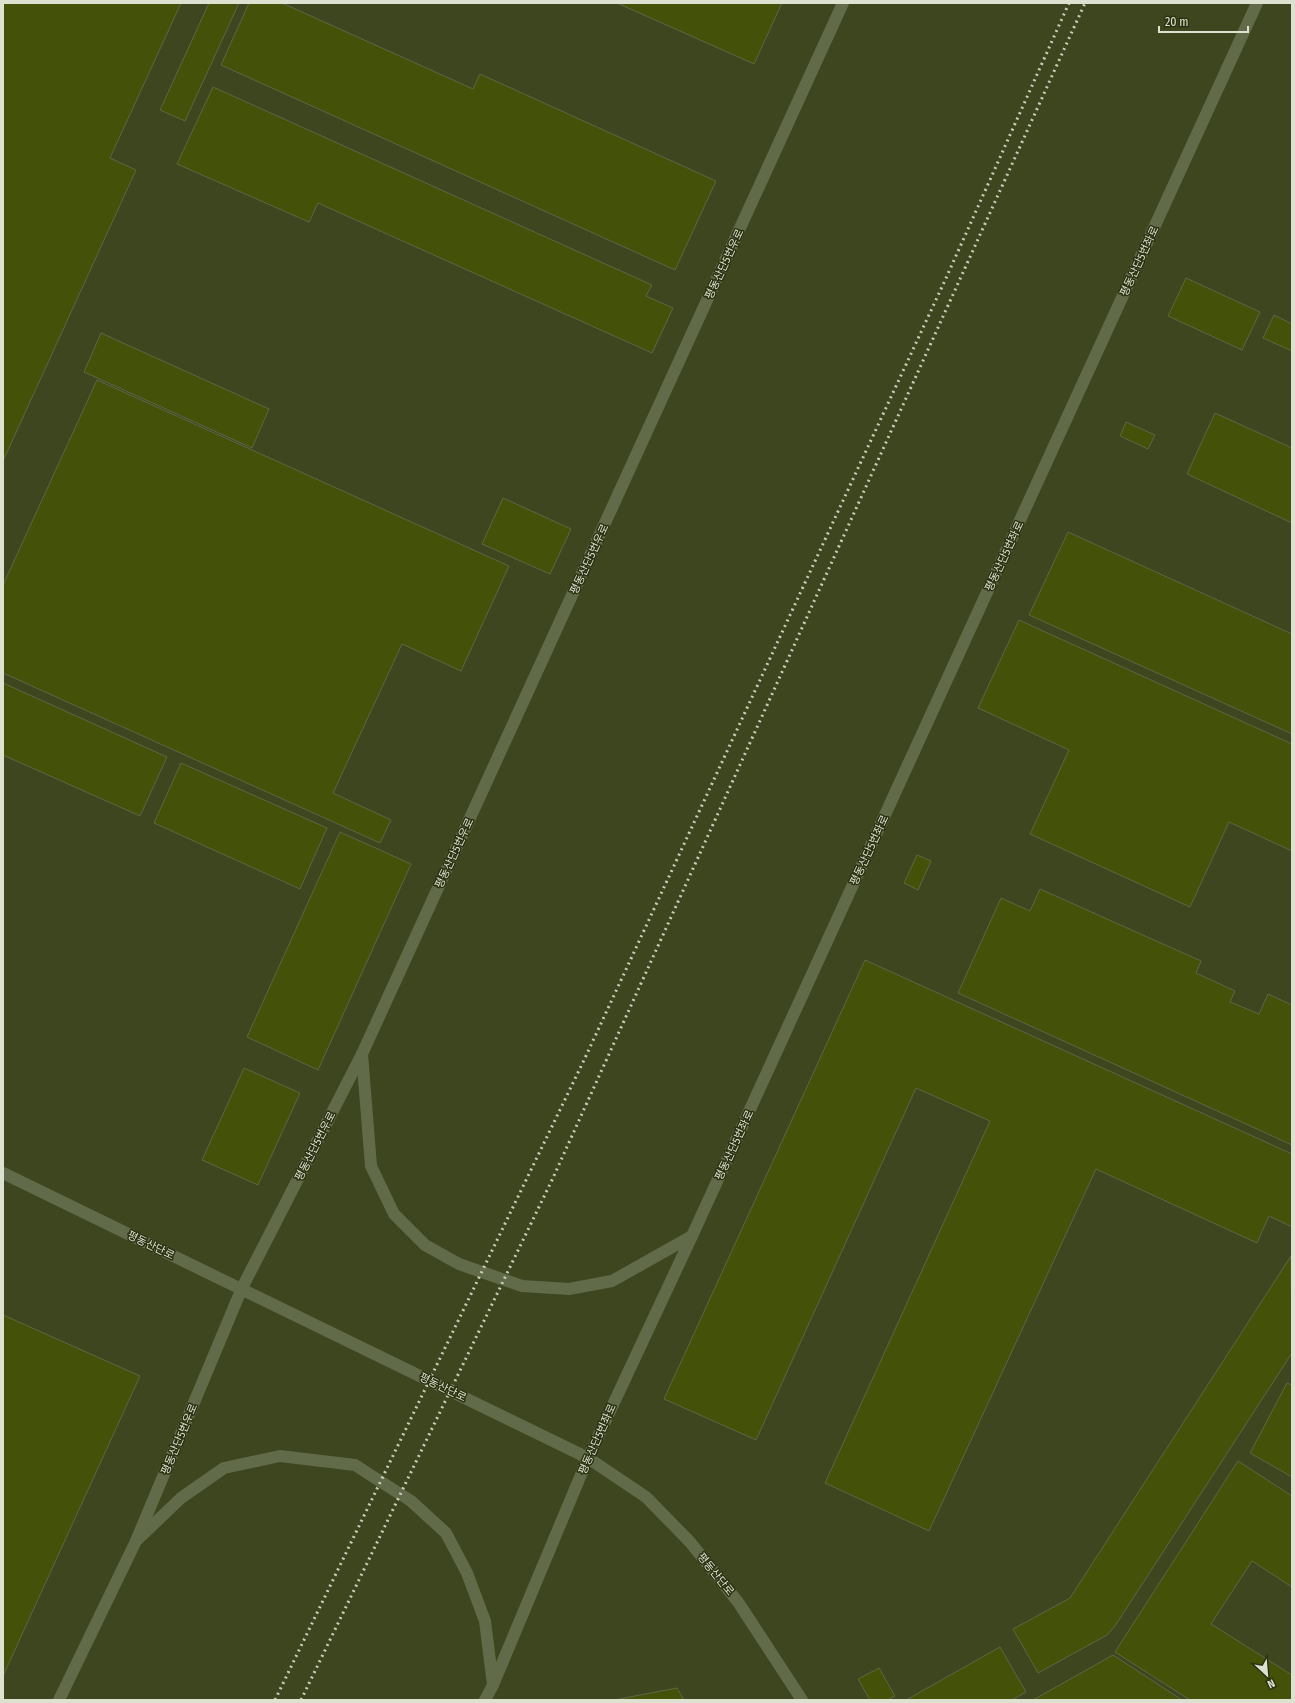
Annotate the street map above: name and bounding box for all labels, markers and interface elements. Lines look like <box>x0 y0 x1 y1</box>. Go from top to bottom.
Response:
scale bar <box>1159 8 1248 34</box>
text: 20 m <box>1165 15 1189 29</box>
street label: 평동산단5번좌로 <box>1118 224 1161 298</box>
street label: 평동산단5번우로 <box>703 227 746 301</box>
street label: 평동산단5번좌로 <box>983 519 1026 593</box>
street label: 평동산단5번우로 <box>568 522 611 596</box>
street label: 평동산단5번좌로 <box>848 813 891 887</box>
street label: 평동산단5번우로 <box>433 816 476 890</box>
street label: 평동산단5번좌로 <box>713 1108 756 1182</box>
street label: 평동산단5번우로 <box>292 1109 338 1183</box>
street label: 평동산단로 <box>125 1229 176 1262</box>
street label: 평동산단로 <box>417 1371 468 1404</box>
street label: 평동산단5번우로 <box>159 1402 200 1477</box>
street label: 평동산단5번좌로 <box>576 1402 619 1477</box>
street label: 평동산단로 <box>695 1551 737 1598</box>
north arrow <box>1247 1655 1287 1695</box>
text: N <box>1265 1676 1277 1691</box>

